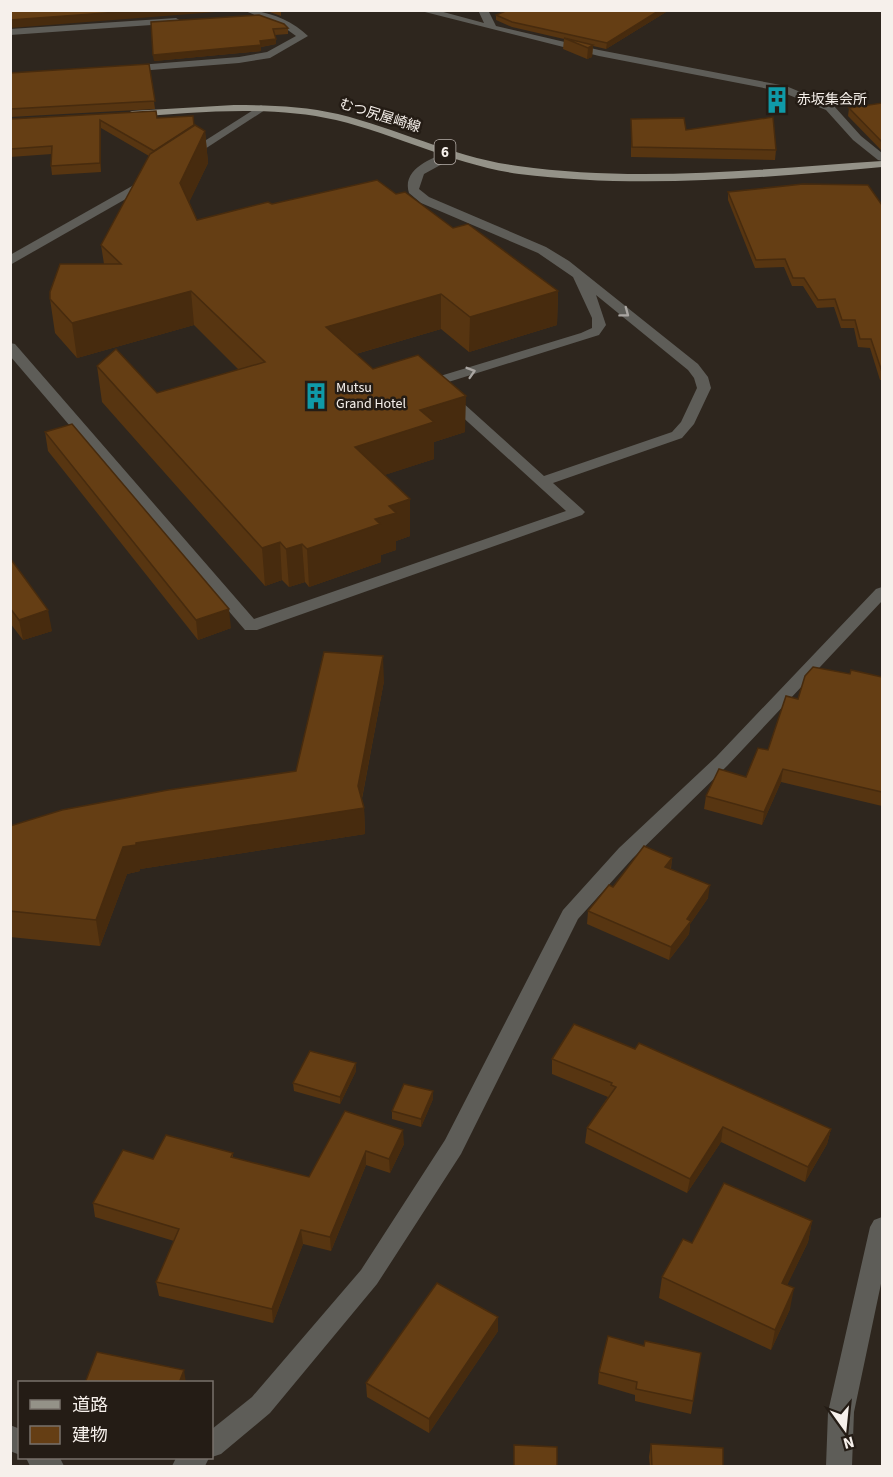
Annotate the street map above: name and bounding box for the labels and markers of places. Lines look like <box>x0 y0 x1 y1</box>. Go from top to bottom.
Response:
building icon: 赤坂集会所 <box>762 85 792 115</box>
place label: 赤坂集会所 <box>797 90 867 110</box>
place label: Mutsu Grand Hotel <box>336 378 406 414</box>
building icon: Mutsu Grand Hotel <box>301 381 331 411</box>

